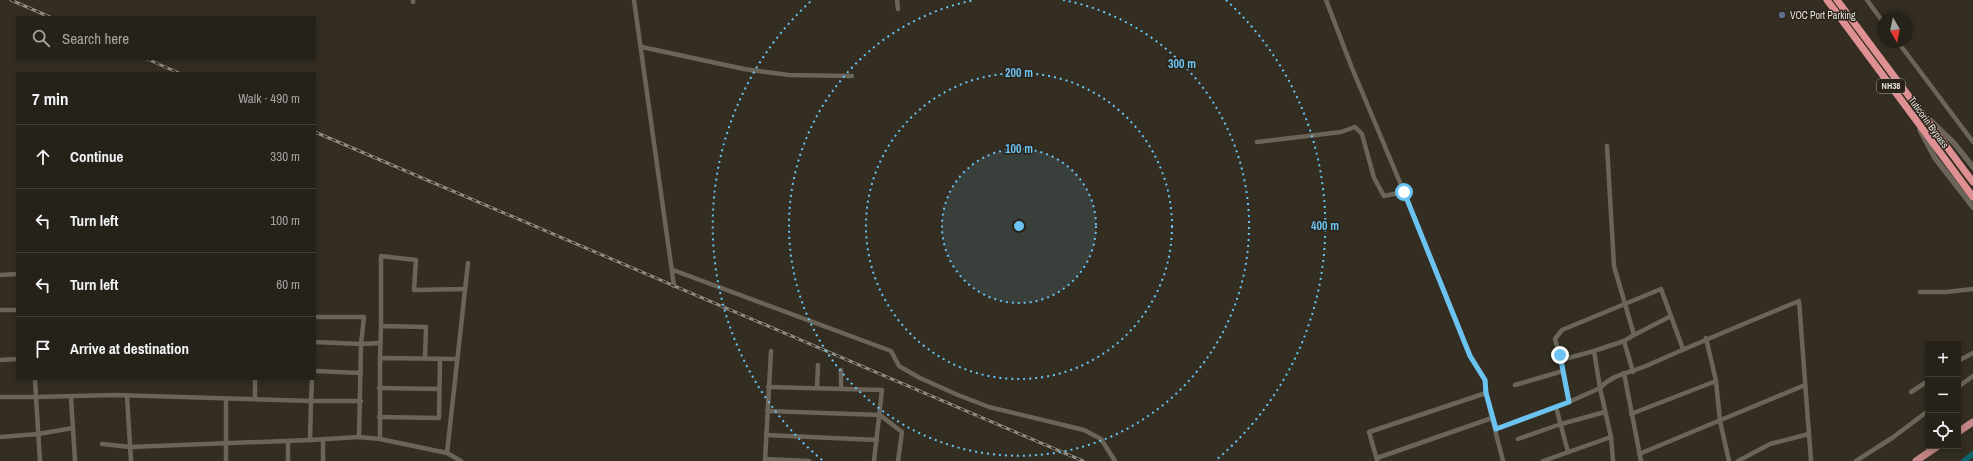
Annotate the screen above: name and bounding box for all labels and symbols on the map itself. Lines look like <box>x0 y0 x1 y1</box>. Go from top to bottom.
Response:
place label: VOC Port Parking <box>1790 9 1856 22</box>
marker: VOC Port Parking <box>1777 10 1787 20</box>
north arrow <box>1877 12 1913 48</box>
text: 300 m <box>1168 56 1196 72</box>
text: 200 m <box>1005 65 1033 81</box>
road number: NH38 <box>1877 79 1905 93</box>
street label: Tuticorin Bypass <box>1905 94 1952 151</box>
text: 100 m <box>1005 141 1033 157</box>
route start <box>1395 183 1413 201</box>
text: 400 m <box>1311 218 1339 234</box>
centre of rings <box>1012 219 1026 233</box>
route end <box>1551 346 1569 364</box>

